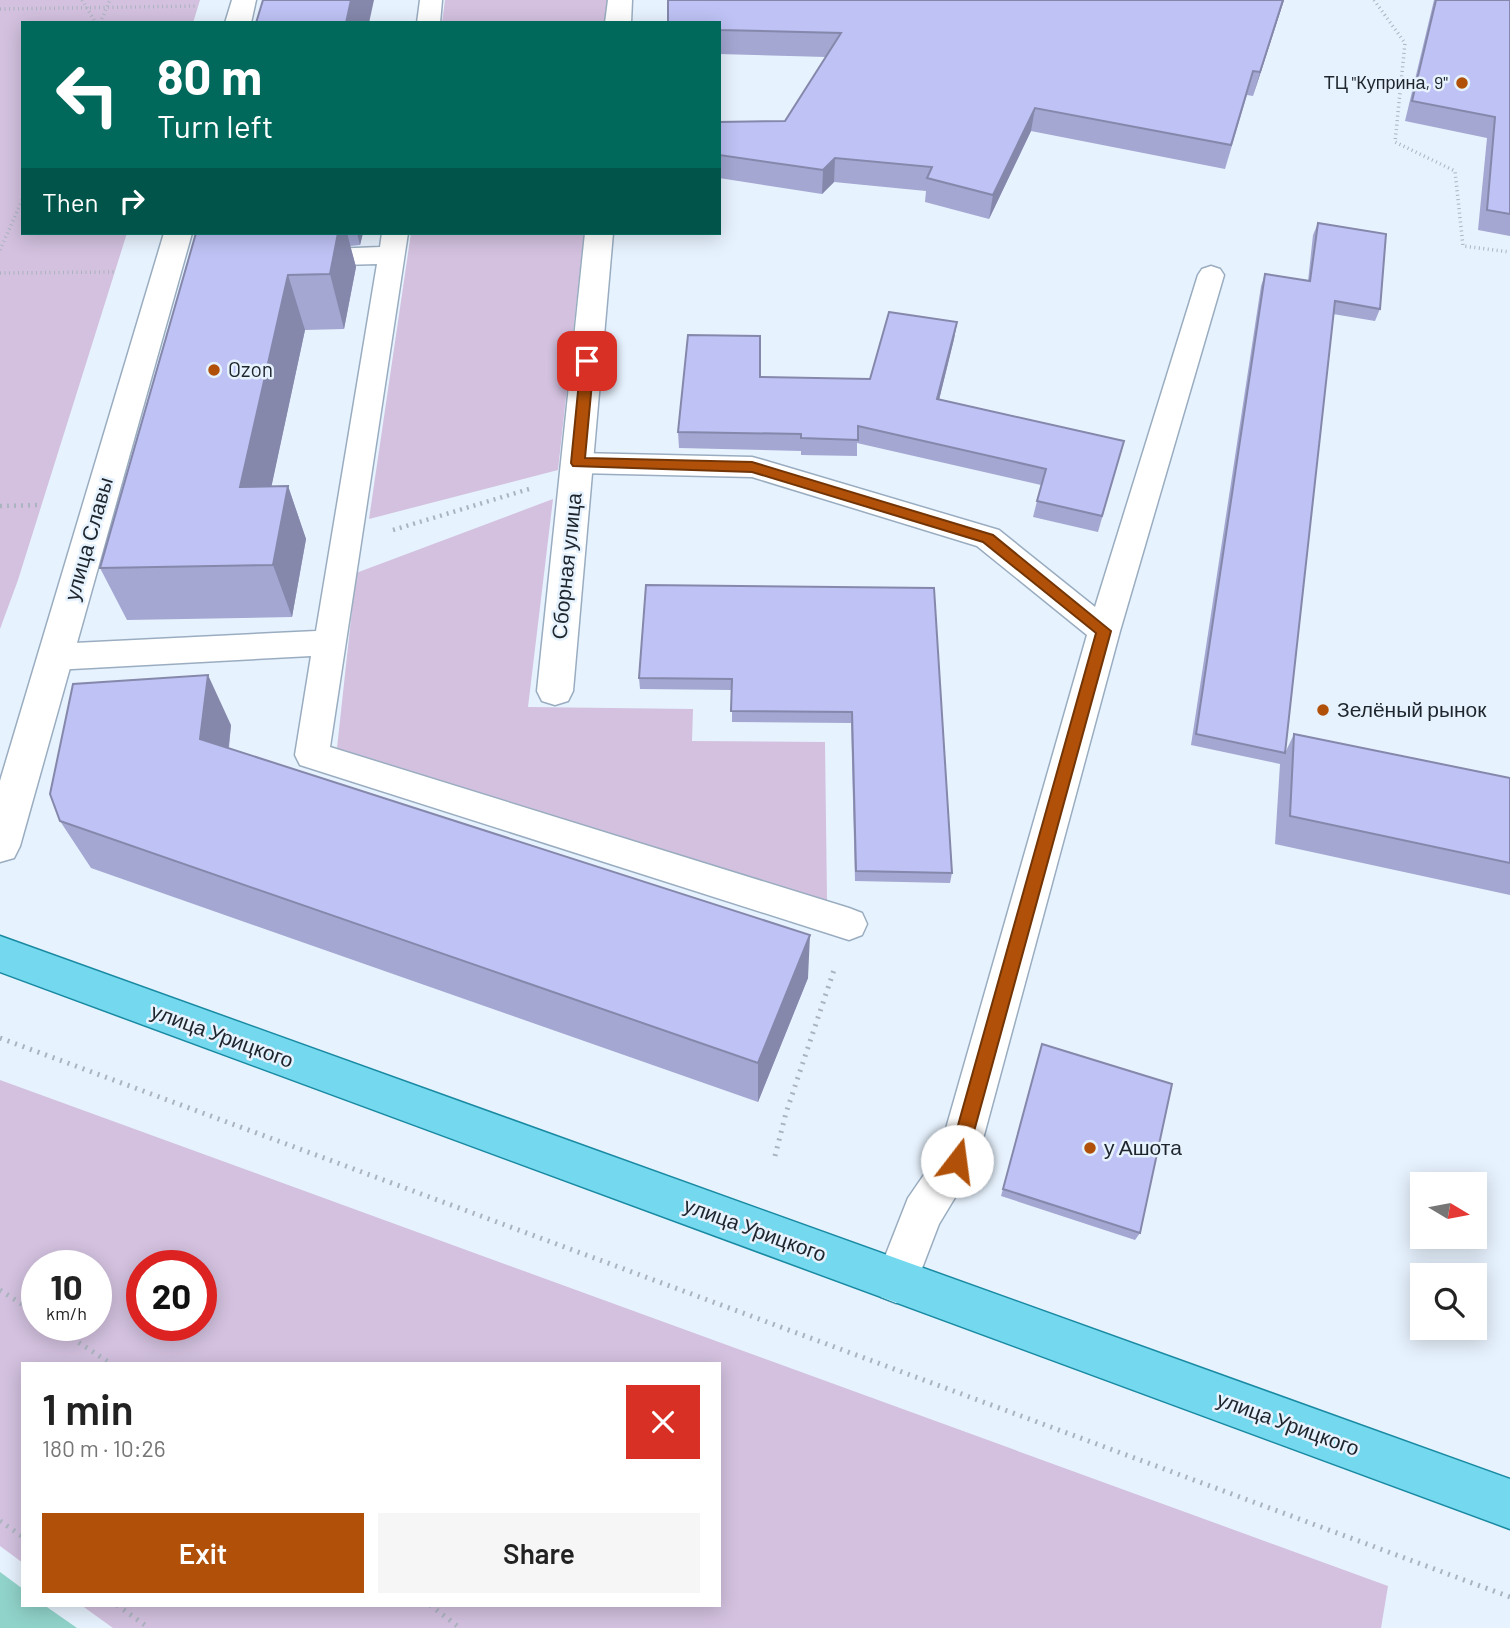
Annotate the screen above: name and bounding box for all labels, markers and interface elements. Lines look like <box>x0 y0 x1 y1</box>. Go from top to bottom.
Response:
text: 80 m <box>157 46 262 105</box>
icon: left <box>42 49 133 140</box>
place label: ТЦ "Куприна, 9" <box>1324 71 1448 93</box>
marker: ТЦ "Куприна, 9" <box>1454 75 1470 91</box>
text: Turn left <box>157 106 274 144</box>
icon: right <box>113 182 151 220</box>
text: Then <box>42 186 99 217</box>
pin <box>557 331 617 391</box>
icon: arrive <box>568 342 606 380</box>
place label: Ozon <box>228 356 273 381</box>
marker: Ozon <box>206 362 222 378</box>
street label: улица Славы <box>58 474 117 603</box>
street label: Сборная улица <box>545 491 586 640</box>
place label: Зелёный рынок <box>1337 696 1487 721</box>
marker: Зелёный рынок <box>1315 702 1331 718</box>
street label: улица Урицкого <box>148 997 297 1072</box>
position arrow <box>920 1124 994 1198</box>
place label: у Ашота <box>1104 1134 1182 1159</box>
marker: у Ашота <box>1082 1140 1098 1156</box>
north arrow <box>1410 1172 1488 1250</box>
map controls <box>1410 1172 1487 1340</box>
street label: улица Урицкого <box>681 1191 830 1266</box>
speed limit sign: 20 <box>126 1250 217 1341</box>
button: search <box>1410 1263 1487 1340</box>
text: 10 <box>50 1265 83 1307</box>
text: km/h <box>46 1302 87 1324</box>
text: 1 min <box>42 1383 134 1433</box>
button: close <box>626 1385 700 1459</box>
street label: улица Урицкого <box>1214 1385 1363 1460</box>
text: 180 m · 10:26 <box>42 1434 166 1462</box>
button: Exit <box>42 1513 364 1593</box>
button: Share <box>378 1513 700 1593</box>

